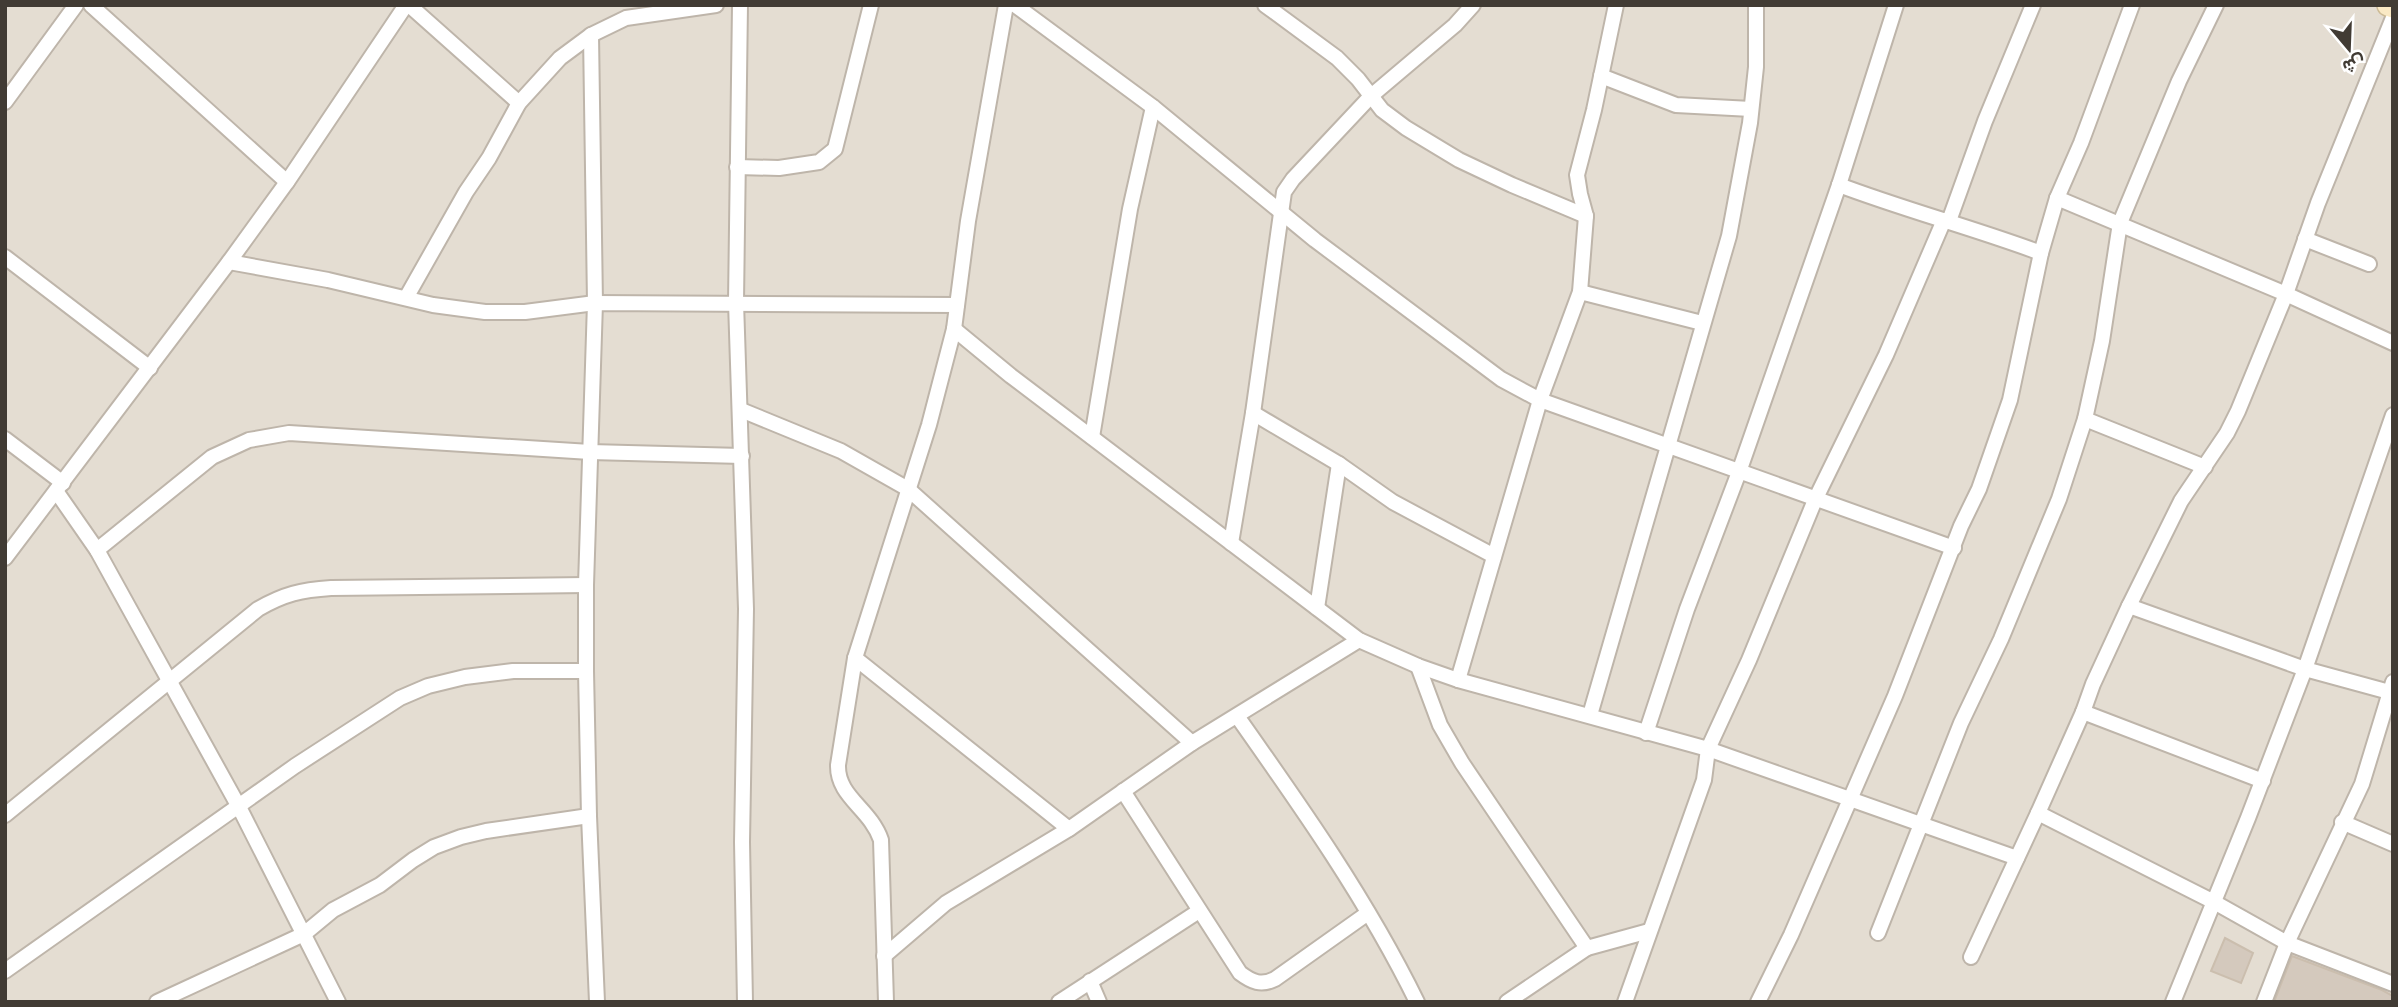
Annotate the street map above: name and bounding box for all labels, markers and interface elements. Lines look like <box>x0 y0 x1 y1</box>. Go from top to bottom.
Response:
north arrow <box>2314 14 2384 84</box>
text: ش <box>2340 50 2369 79</box>

